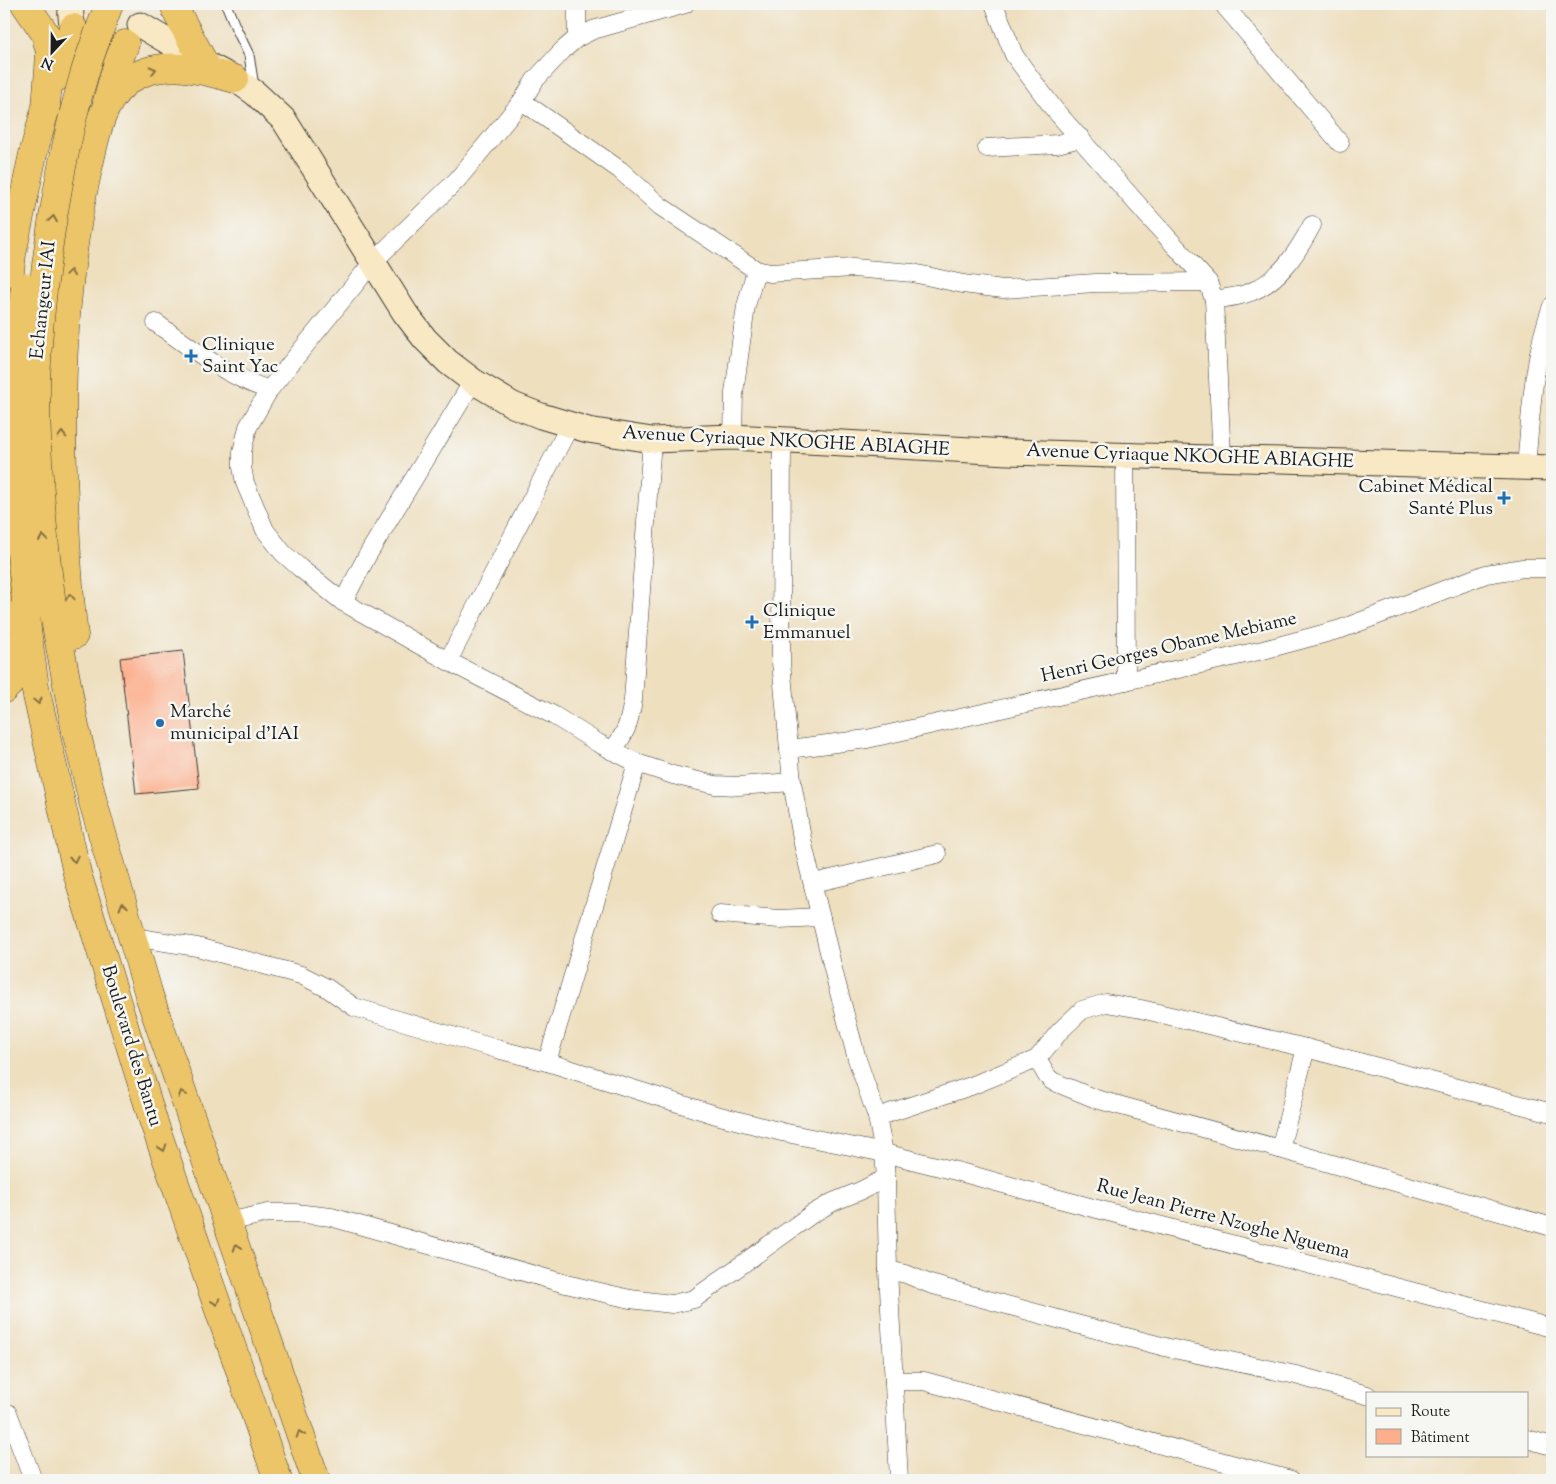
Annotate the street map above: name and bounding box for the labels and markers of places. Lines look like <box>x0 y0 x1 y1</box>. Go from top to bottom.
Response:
place label: Clinique Saint Yac <box>202 332 279 381</box>
marker: Clinique Saint Yac <box>184 349 198 363</box>
place label: Cabinet Médical Santé Plus <box>1359 474 1493 523</box>
marker: Cabinet Médical Santé Plus <box>1497 491 1511 505</box>
place label: Clinique Emmanuel <box>763 598 851 647</box>
marker: Clinique Emmanuel <box>745 615 759 629</box>
place label: Marché municipal d'IAI <box>170 699 299 748</box>
marker: Marché municipal d'IAI <box>154 717 166 729</box>

